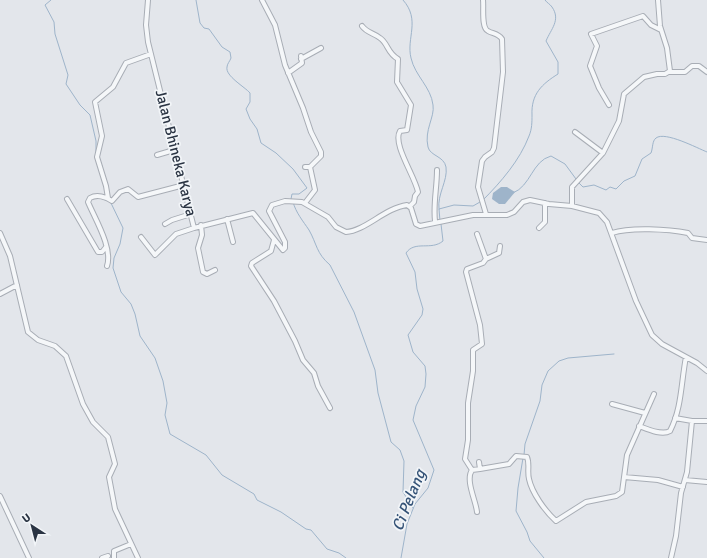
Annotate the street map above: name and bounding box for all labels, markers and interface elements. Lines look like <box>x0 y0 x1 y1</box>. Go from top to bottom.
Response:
street label: Jalan Bhineka Karya <box>152 88 200 218</box>
water label: Ci Pelang <box>388 465 431 534</box>
north arrow <box>12 506 52 546</box>
text: U <box>20 511 33 526</box>

